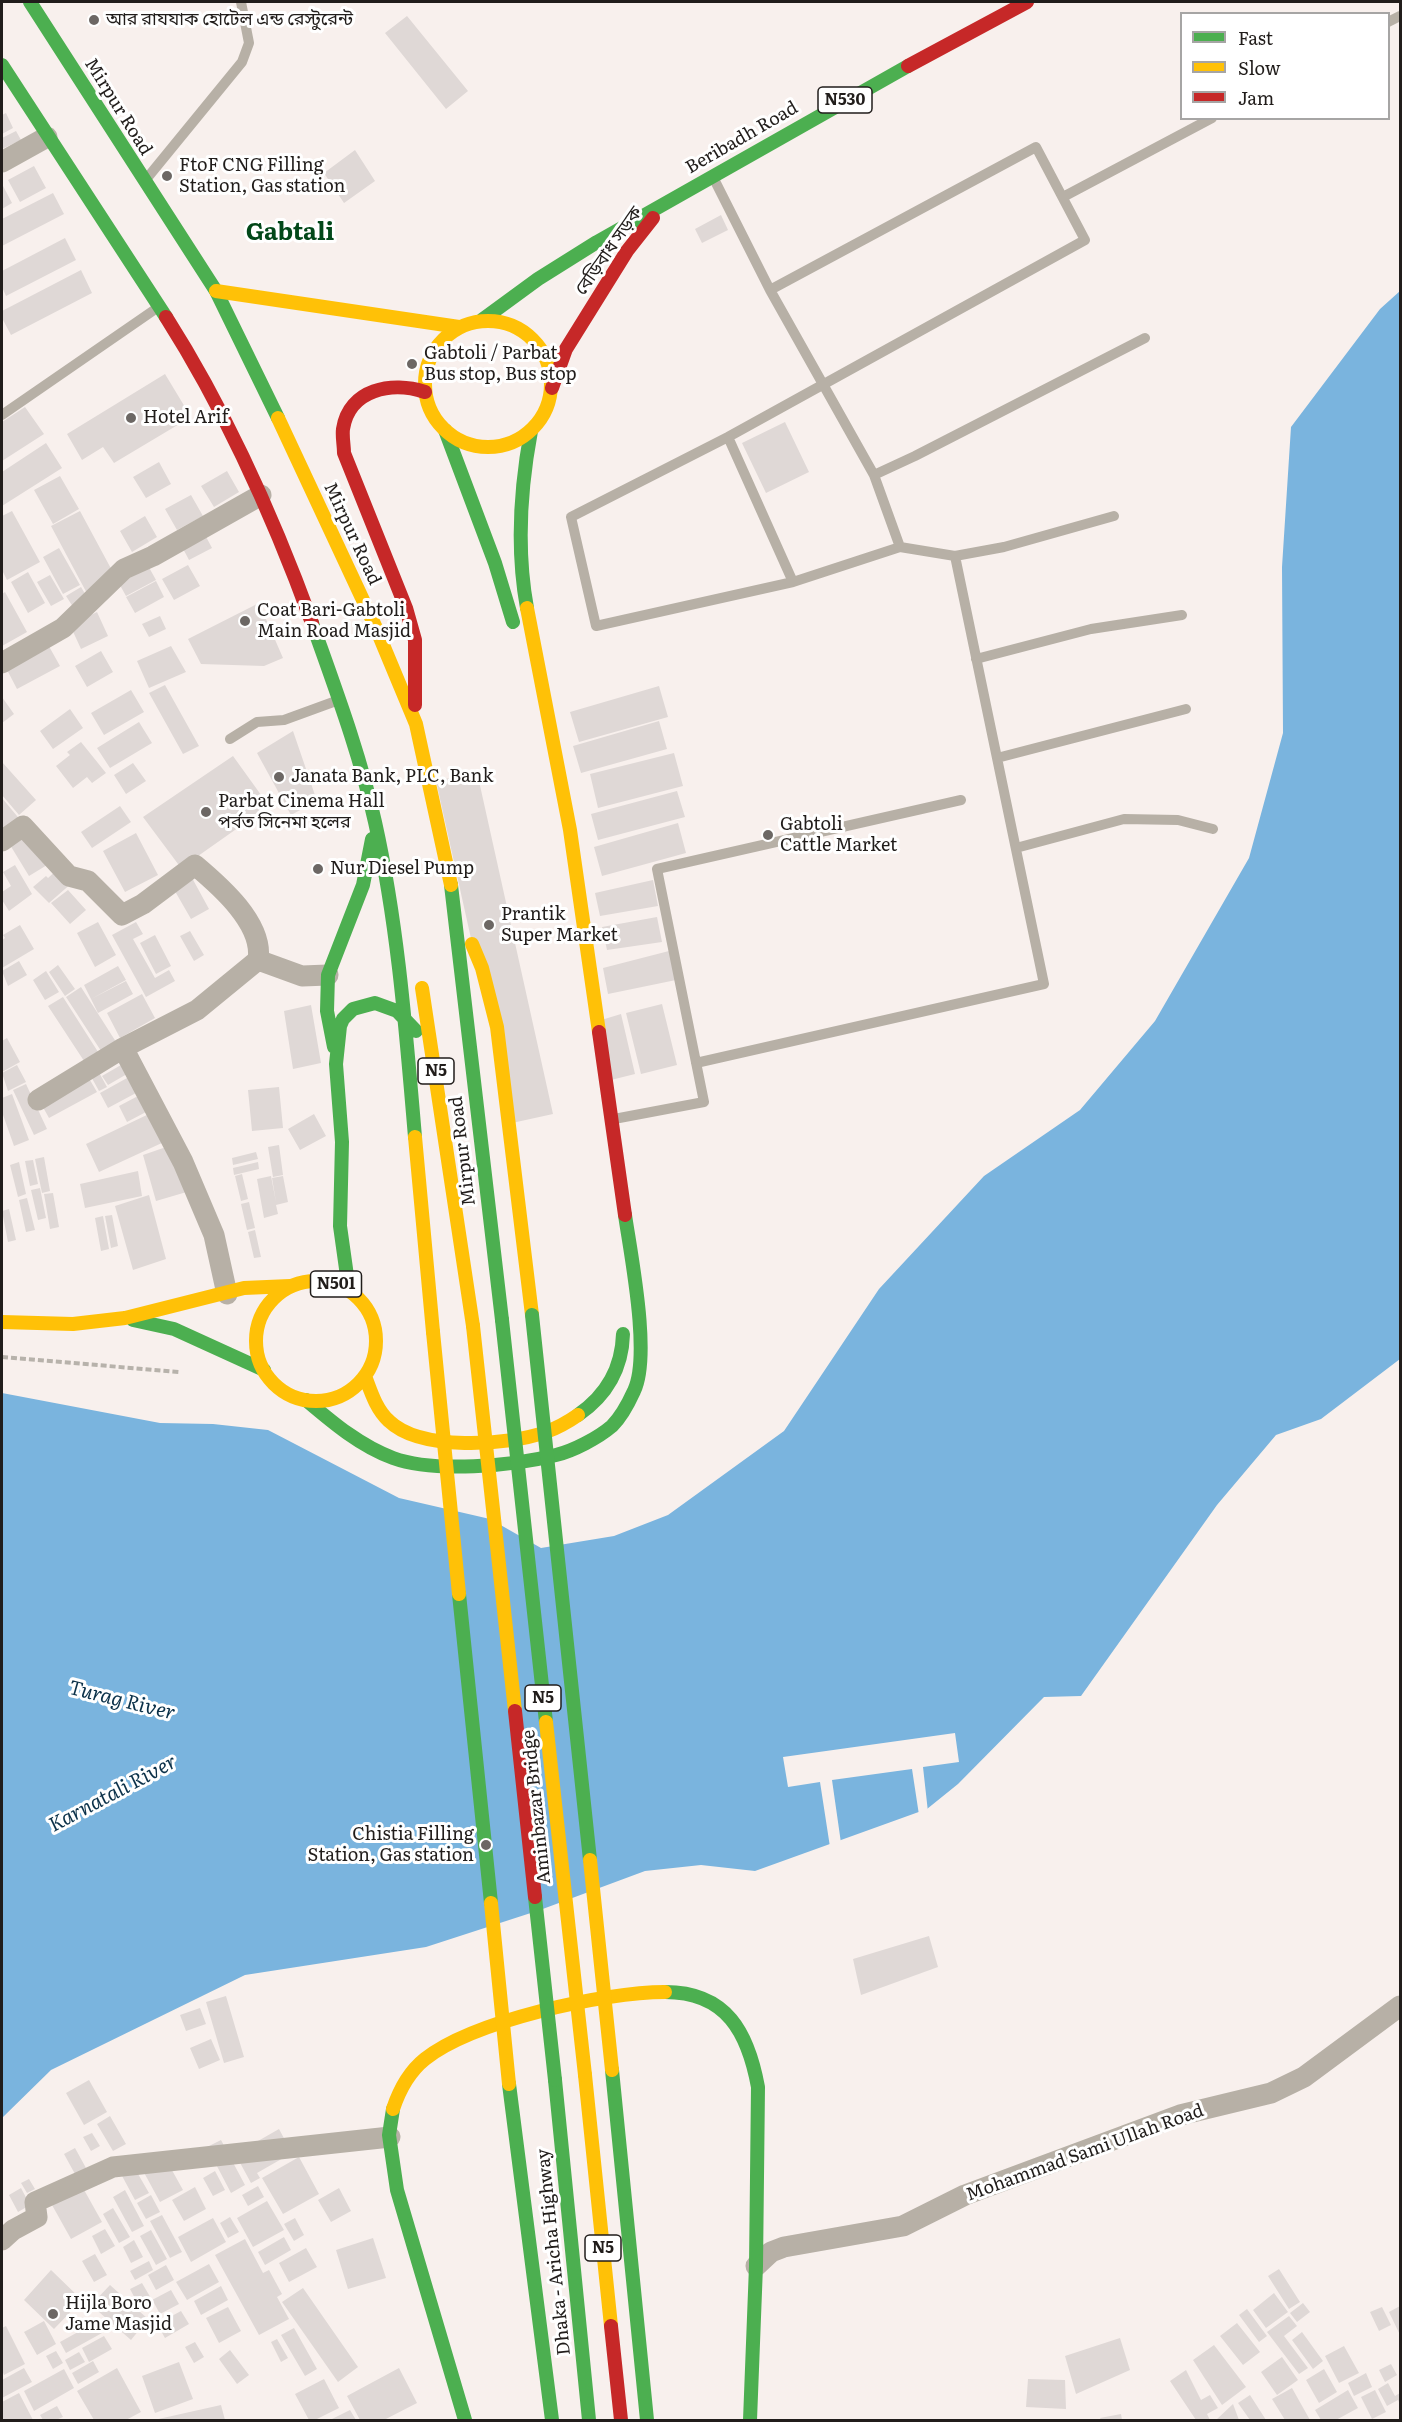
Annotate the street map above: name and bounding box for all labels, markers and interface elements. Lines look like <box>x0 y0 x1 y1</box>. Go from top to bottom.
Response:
place label: আর রাযযাক হোটেল এন্ড রেস্টুরেন্ট <box>106 9 353 31</box>
legend <box>1180 12 1390 120</box>
marker: আর রাযযাক হোটেল এন্ড রেস্টুরেন্ট <box>87 13 101 27</box>
text: Fast <box>1238 24 1273 51</box>
street label: Mirpur Road <box>80 54 156 160</box>
text: Slow <box>1238 54 1280 81</box>
text: Jam <box>1238 84 1274 111</box>
road number: N530 <box>818 87 872 113</box>
street label: Beribadh Road <box>682 97 802 179</box>
place label: FtoF CNG Filling Station, Gas station <box>179 155 345 198</box>
marker: FtoF CNG Filling Station, Gas station <box>160 169 174 183</box>
street label: বেড়িবাধ সড়ক <box>571 203 647 299</box>
district label: Gabtali <box>246 219 334 247</box>
place label: Gabtoli / Parbat Bus stop, Bus stop <box>424 343 577 386</box>
marker: Gabtoli / Parbat Bus stop, Bus stop <box>405 357 419 371</box>
place label: Hotel Arif <box>143 407 228 429</box>
marker: Hotel Arif <box>124 411 138 425</box>
street label: Mirpur Road <box>319 479 385 589</box>
place label: Coat Bari-Gabtoli Main Road Masjid <box>257 600 411 642</box>
marker: Coat Bari-Gabtoli Main Road Masjid <box>238 614 252 628</box>
place label: Janata Bank, PLC, Bank <box>291 766 493 788</box>
marker: Janata Bank, PLC, Bank <box>272 770 286 784</box>
place label: Parbat Cinema Hall পর্বত সিনেমা হলের <box>218 791 385 834</box>
marker: Parbat Cinema Hall পর্বত সিনেমা হলের <box>199 805 213 819</box>
place label: Gabtoli Cattle Market <box>780 814 897 856</box>
marker: Gabtoli Cattle Market <box>761 828 775 842</box>
place label: Nur Diesel Pump <box>330 858 474 880</box>
marker: Nur Diesel Pump <box>311 862 325 876</box>
place label: Prantik Super Market <box>501 904 618 946</box>
marker: Prantik Super Market <box>482 918 496 932</box>
road number: N5 <box>418 1058 454 1084</box>
street label: Mirpur Road <box>446 1095 480 1207</box>
road number: N501 <box>310 1271 362 1297</box>
water label: Turag River <box>66 1676 178 1726</box>
road number: N5 <box>525 1685 561 1711</box>
street label: Aminbazar Bridge <box>518 1729 556 1885</box>
water label: Karnatali River <box>45 1750 181 1838</box>
place label: Chistia Filling Station, Gas station <box>308 1824 474 1866</box>
marker: Chistia Filling Station, Gas station <box>479 1838 493 1852</box>
street label: Mohammad Sami Ullah Road <box>963 2100 1207 2206</box>
street label: Dhaka - Aricha Highway <box>532 2148 576 2356</box>
road number: N5 <box>585 2235 621 2261</box>
place label: Hijla Boro Jame Masjid <box>65 2293 172 2336</box>
marker: Hijla Boro Jame Masjid <box>46 2307 60 2321</box>

